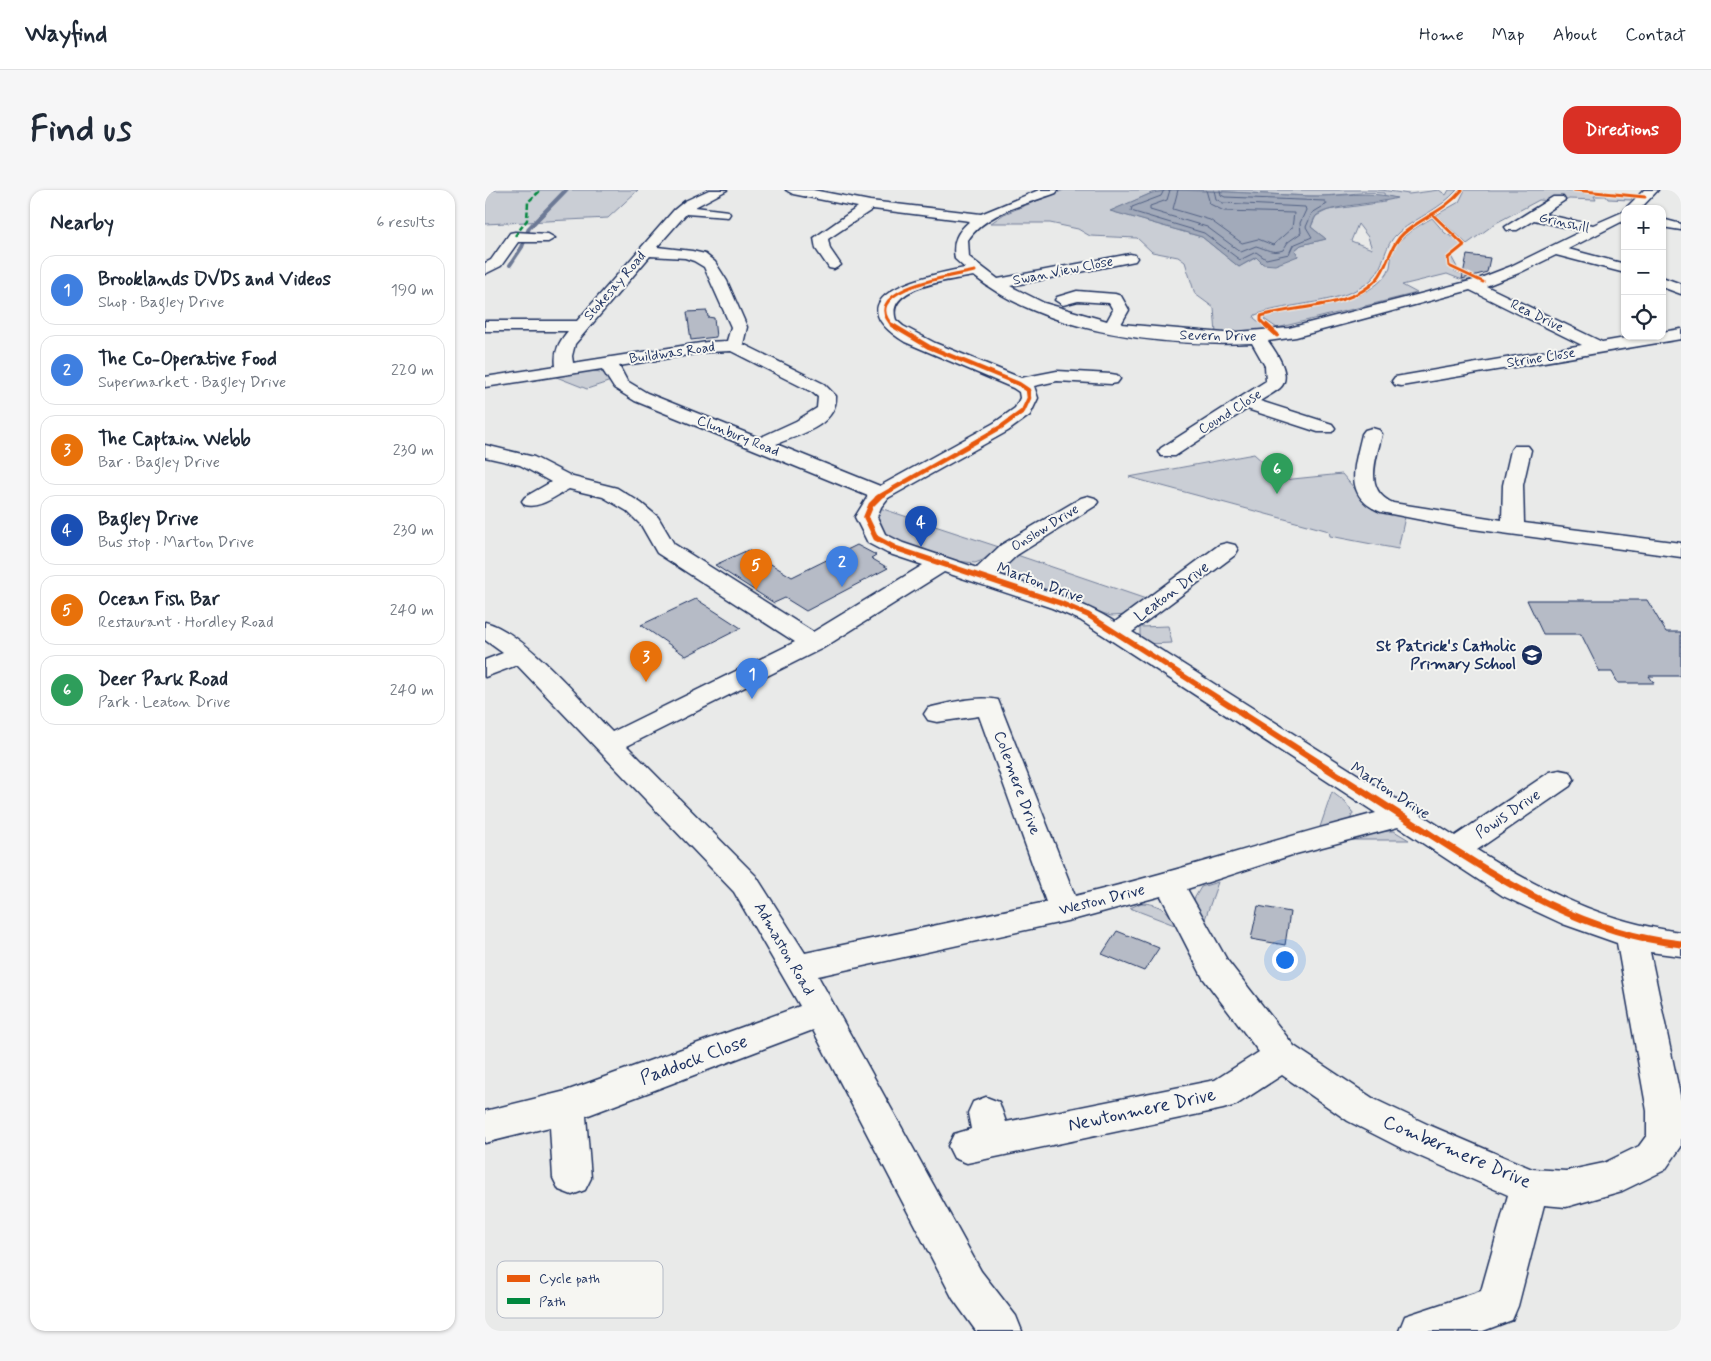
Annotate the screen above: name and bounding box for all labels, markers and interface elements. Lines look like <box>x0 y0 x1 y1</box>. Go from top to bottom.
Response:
text: Wayfind <box>25 19 107 50</box>
text: Home <box>1419 23 1464 47</box>
text: Map <box>1492 23 1525 47</box>
text: About <box>1553 23 1597 47</box>
text: Contact <box>1625 23 1686 47</box>
button: Directions <box>1563 106 1681 154</box>
text: Find us <box>30 107 132 153</box>
map controls <box>1621 205 1666 340</box>
button: + <box>1621 205 1666 250</box>
street label: Grinshill <box>1537 208 1591 238</box>
text: Nearby <box>50 209 114 237</box>
text: 6 results <box>376 212 435 233</box>
street label: Stokesay Road <box>580 248 650 324</box>
button: − <box>1621 250 1666 295</box>
street label: Swan View Close <box>1011 252 1115 290</box>
text: Brooklands DVDs and Videos <box>98 267 331 292</box>
text: 1 <box>63 280 71 301</box>
text: 190 m <box>391 280 434 301</box>
text: Shop · Bagley Drive <box>98 292 224 313</box>
street label: Rea Drive <box>1507 295 1567 337</box>
button: locate <box>1621 295 1666 340</box>
street label: Severn Drive <box>1180 326 1256 346</box>
street label: Buildwas Road <box>628 338 716 368</box>
street label: Strine Close <box>1505 344 1577 372</box>
text: The Co-Operative Food <box>98 347 277 372</box>
text: 2 <box>63 360 71 381</box>
text: 220 m <box>391 360 434 381</box>
text: Supermarket · Bagley Drive <box>98 372 286 393</box>
street label: Cound Close <box>1195 385 1265 439</box>
street label: Clunbury Road <box>694 411 782 461</box>
text: The Captain Webb <box>98 427 251 452</box>
text: 3 <box>63 440 71 461</box>
text: 230 m <box>393 440 434 461</box>
text: Bar · Bagley Drive <box>98 452 220 473</box>
pin: 6 <box>1261 453 1293 494</box>
street label: Onslow Drive <box>1008 500 1082 556</box>
pin: 4 <box>905 506 937 547</box>
text: Bagley Drive <box>98 507 199 532</box>
text: 4 <box>62 520 72 541</box>
text: 230 m <box>393 520 434 541</box>
text: Bus stop · Marton Drive <box>98 532 254 553</box>
pin: 2 <box>826 546 858 587</box>
pin: 5 <box>740 549 772 590</box>
street label: Leaton Drive <box>1130 557 1214 627</box>
street label: Marton Drive <box>994 558 1086 608</box>
text: Ocean Fish Bar <box>98 587 220 612</box>
text: 5 <box>62 600 72 621</box>
text: 240 m <box>390 600 434 621</box>
text: Restaurant · Hordley Road <box>98 612 274 633</box>
place label: St Patrick's Catholic Primary School <box>1376 636 1516 675</box>
pin: 3 <box>630 641 662 682</box>
school or university icon: St Patrick's Catholic Primary School <box>1520 643 1544 667</box>
pin: 1 <box>736 658 768 699</box>
text: Deer Park Road <box>98 667 228 692</box>
text: 6 <box>63 680 71 701</box>
text: 240 m <box>390 680 434 701</box>
text: Park · Leaton Drive <box>98 692 230 713</box>
street label: Colemere Drive <box>988 728 1046 838</box>
street label: Marton Drive <box>1346 757 1434 825</box>
street label: Powis Drive <box>1471 784 1545 844</box>
street label: Weston Drive <box>1057 879 1147 921</box>
street label: Admaston Road <box>749 899 819 999</box>
your location <box>1272 947 1298 973</box>
street label: Paddock Close <box>637 1029 751 1091</box>
street label: Newtonmere Drive <box>1066 1082 1218 1138</box>
street label: Combermere Drive <box>1379 1109 1535 1195</box>
legend <box>497 1261 663 1318</box>
text: Cycle path <box>539 1270 600 1288</box>
text: Path <box>539 1293 566 1311</box>

